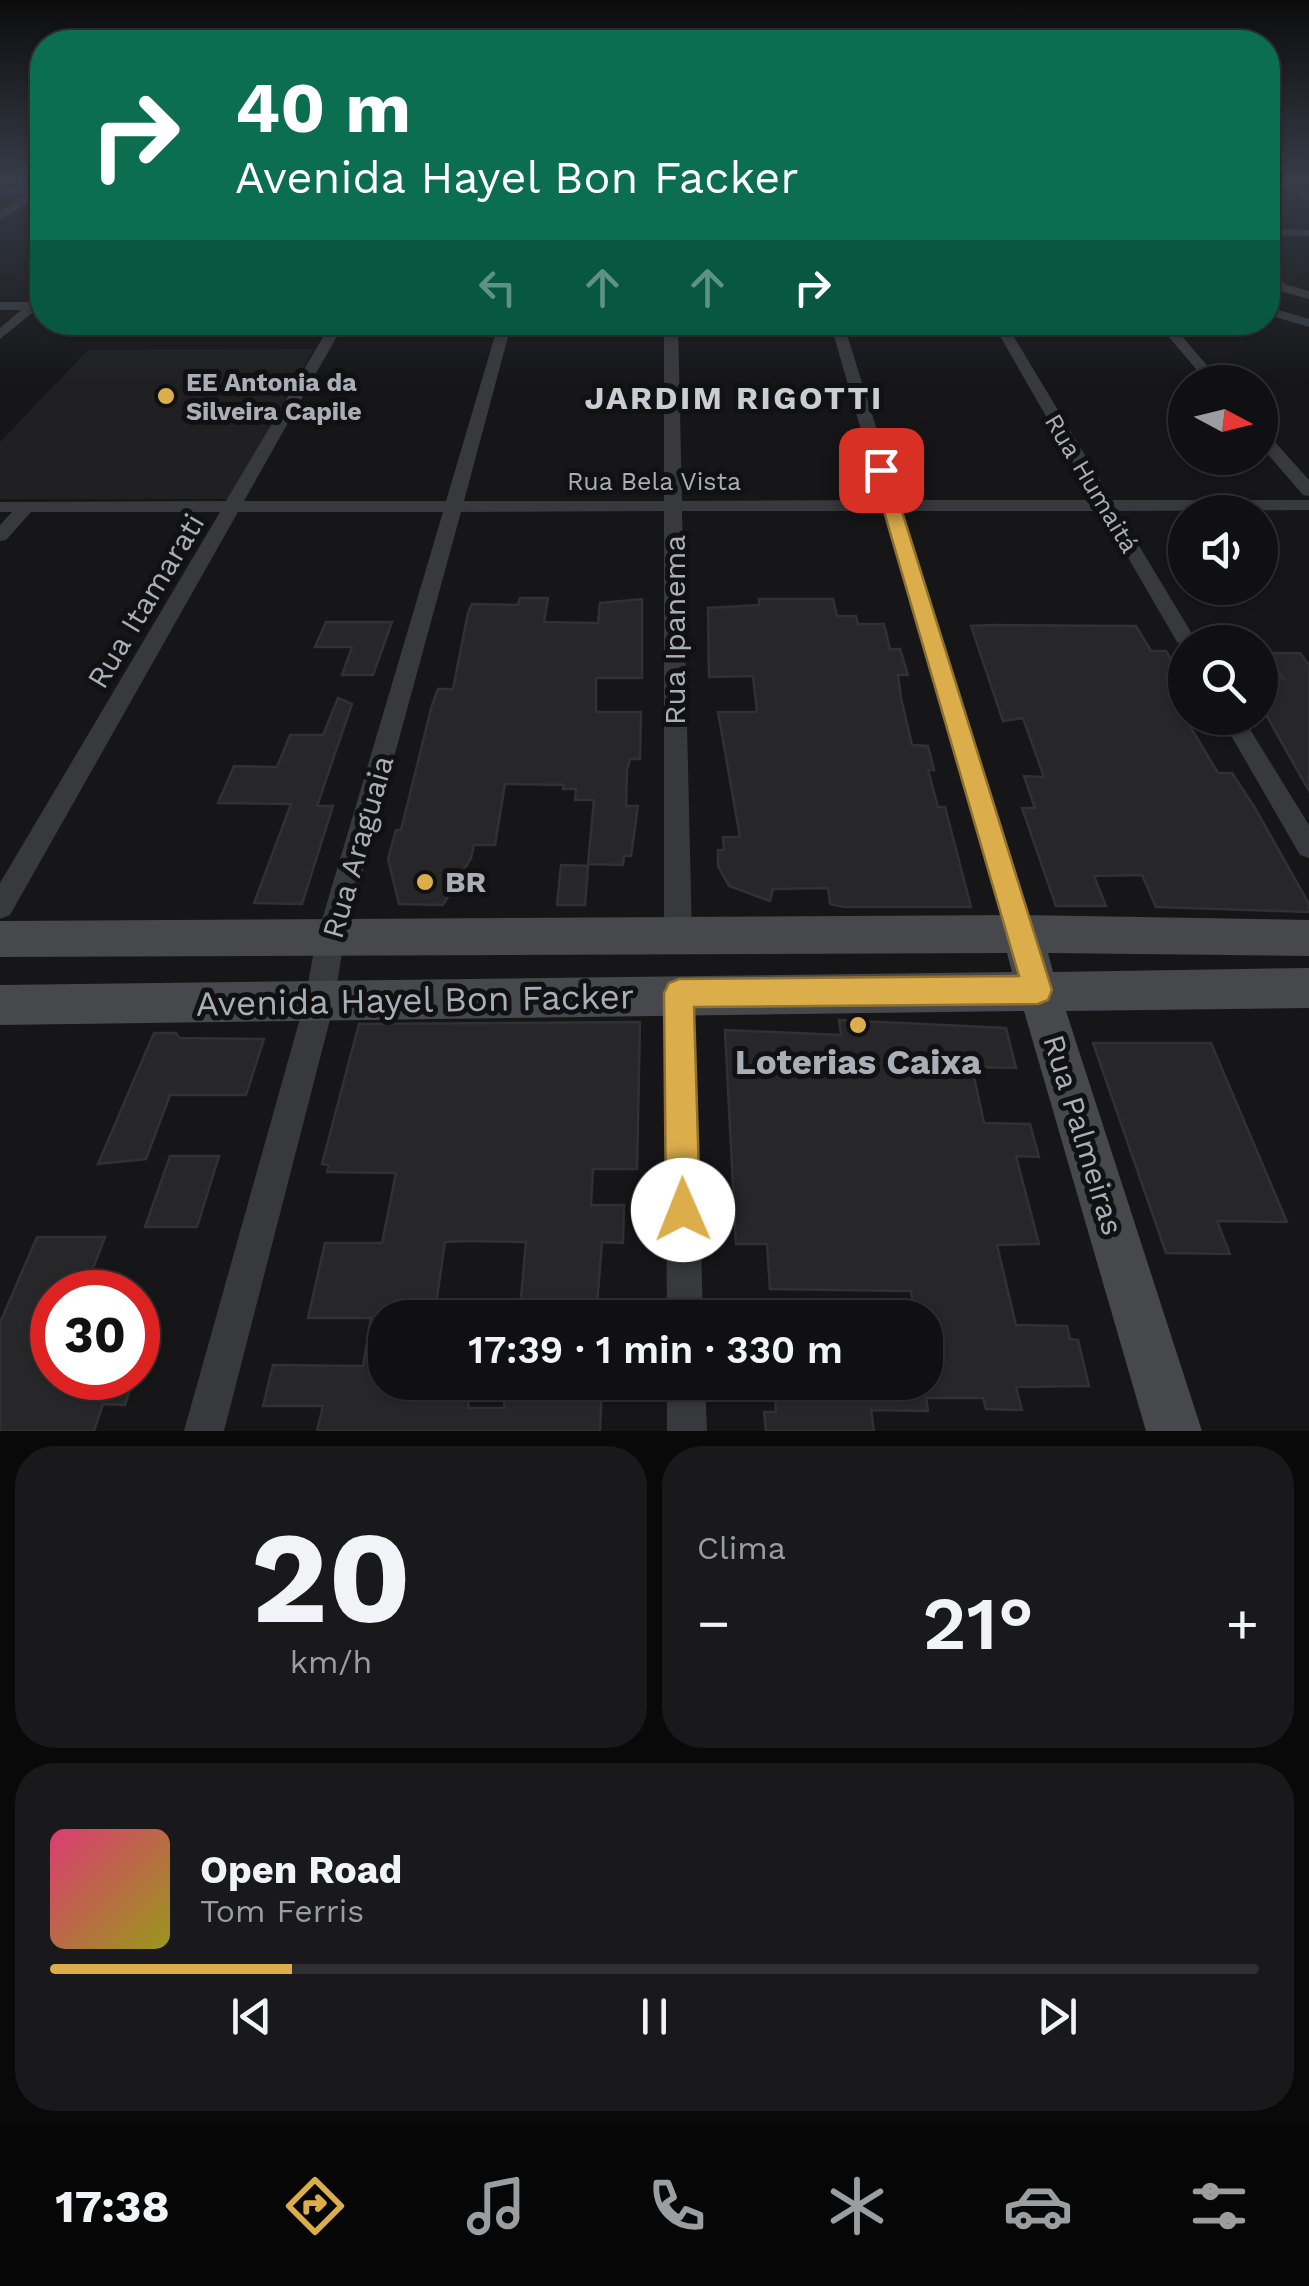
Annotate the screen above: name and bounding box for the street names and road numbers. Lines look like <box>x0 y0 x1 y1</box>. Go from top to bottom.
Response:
street label: Rua Humaitá <box>1039 409 1144 558</box>
street label: Rua Bela Vista <box>567 467 741 496</box>
street label: Rua Itamarati <box>80 507 211 694</box>
street label: Rua Ipanema <box>657 535 692 725</box>
street label: Rua Araguaia <box>315 751 400 942</box>
street label: Avenida Hayel Bon Facker <box>196 975 634 1025</box>
street label: Rua Palmeiras <box>1036 1030 1131 1239</box>

